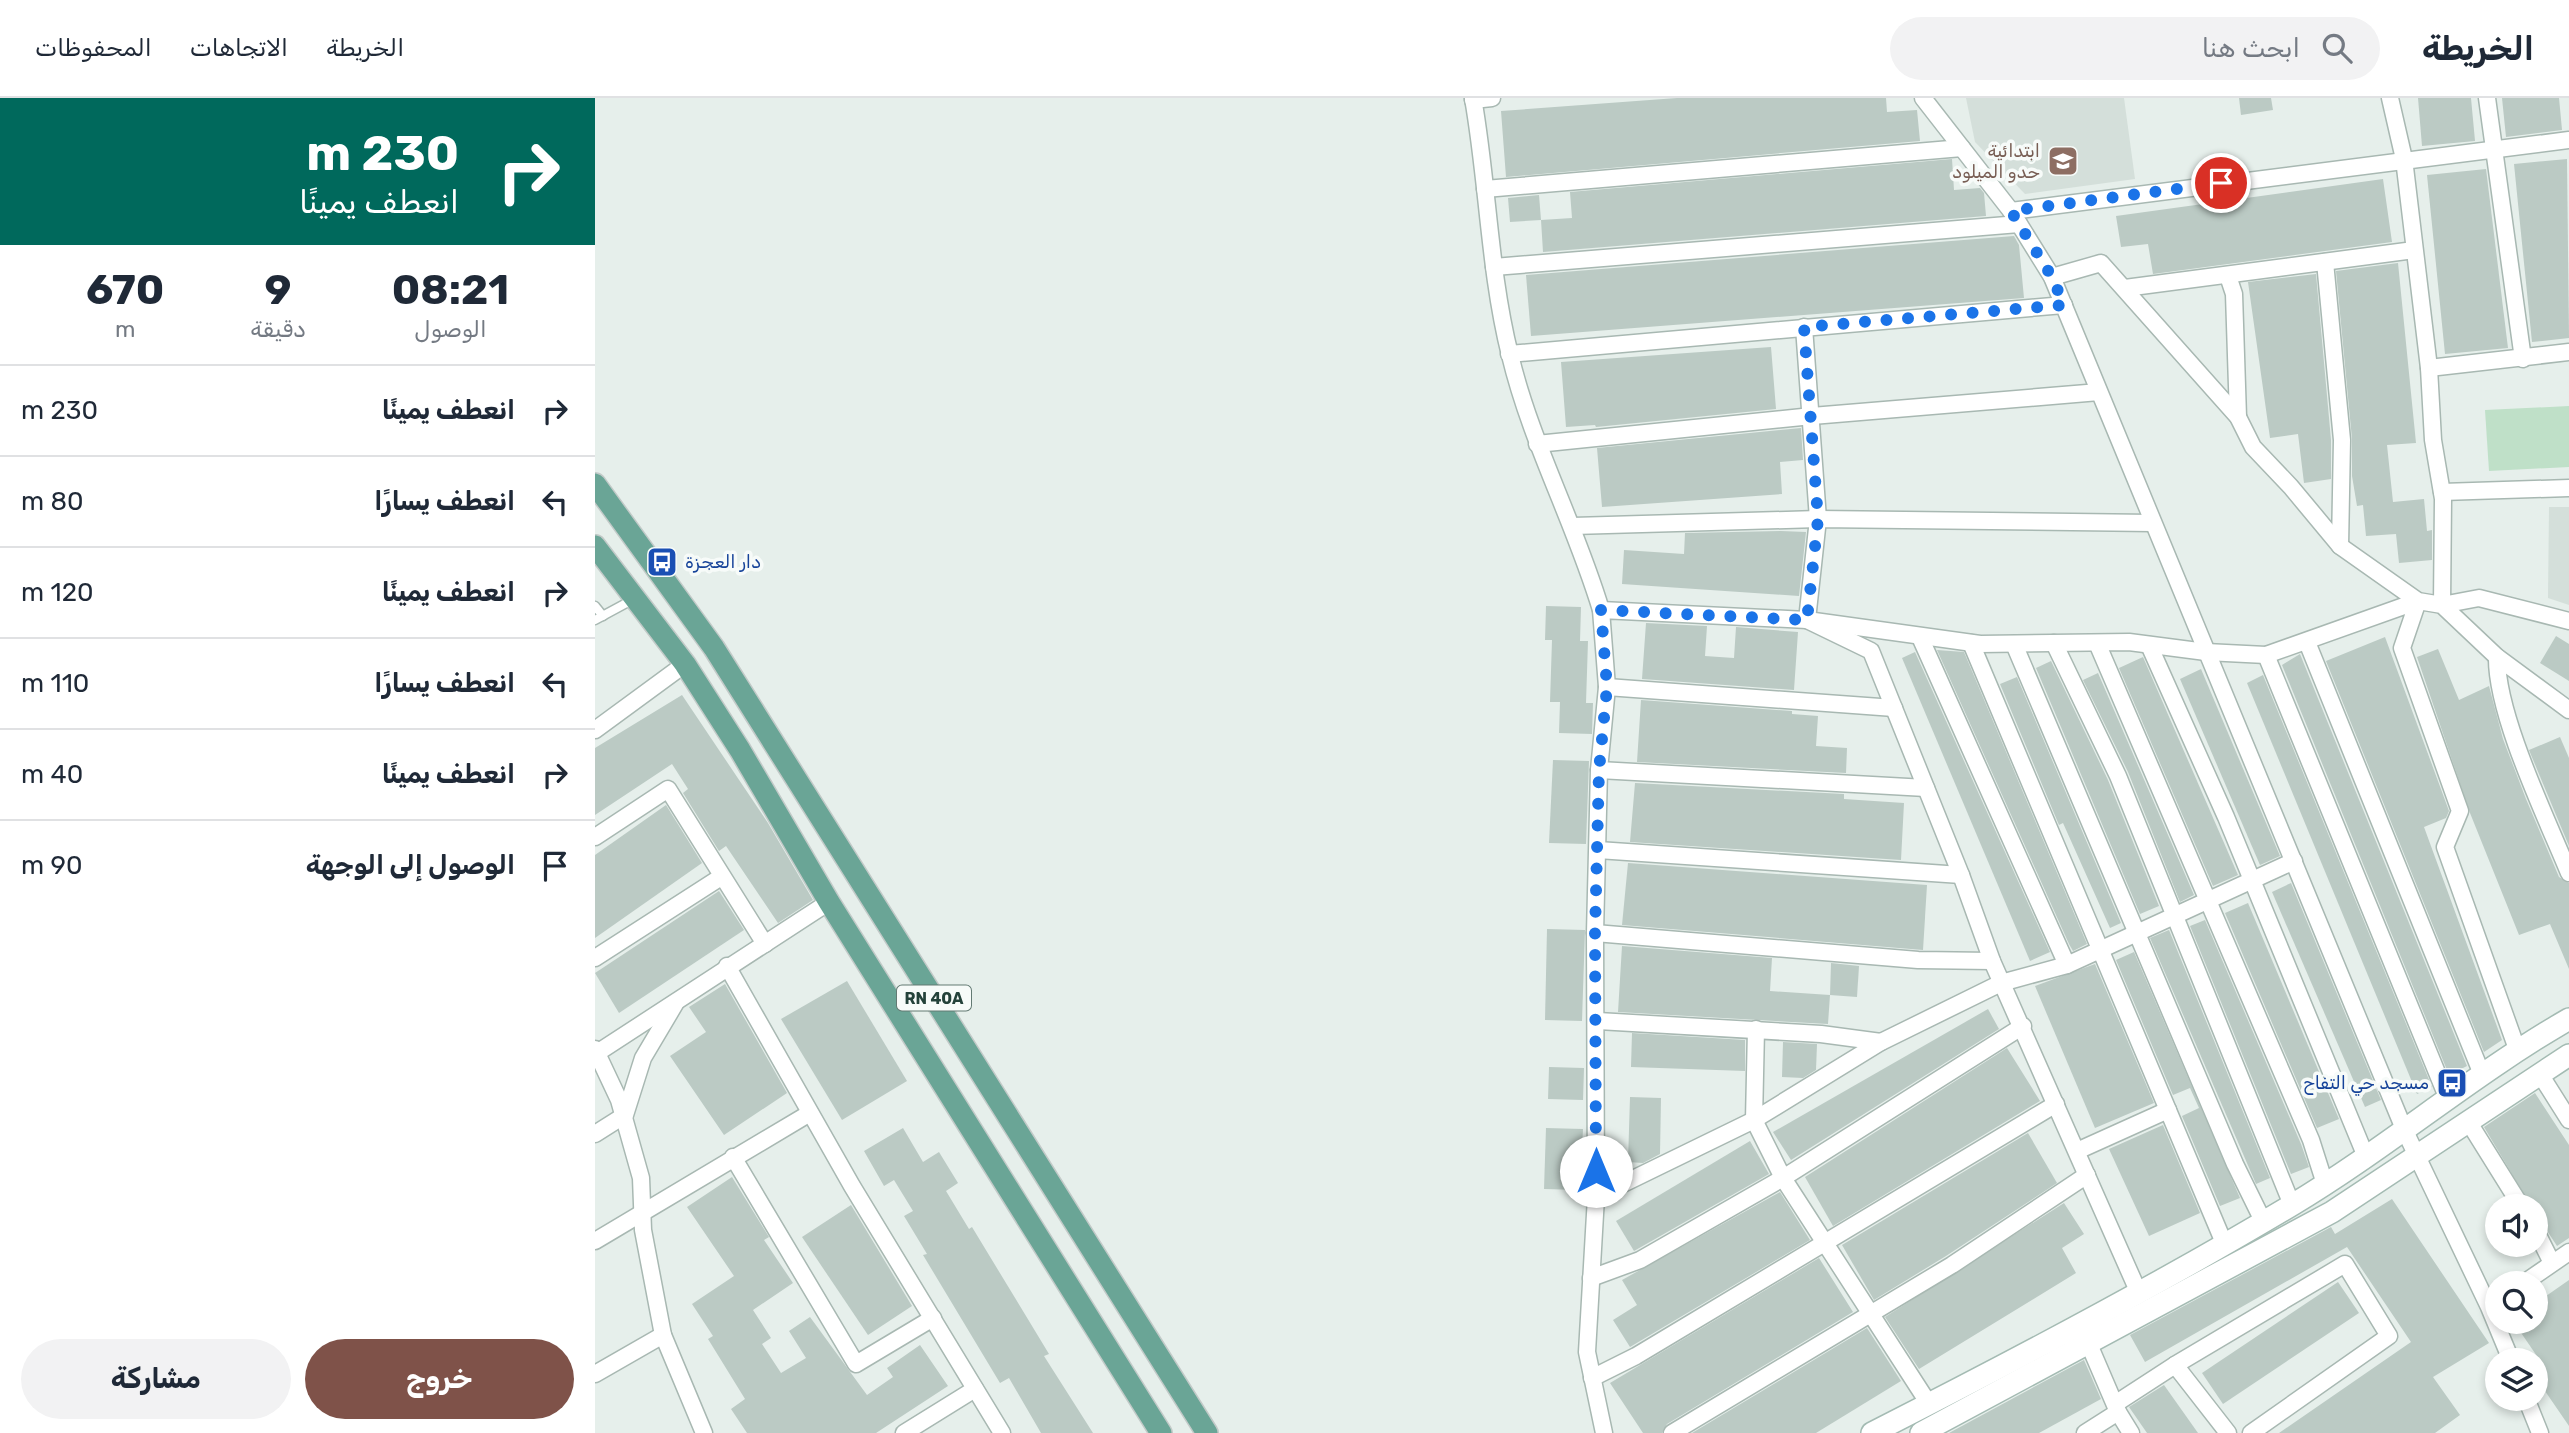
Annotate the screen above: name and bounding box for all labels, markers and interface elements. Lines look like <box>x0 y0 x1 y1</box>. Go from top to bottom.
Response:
search box <box>1890 17 2380 80</box>
icon: search <box>2318 29 2356 67</box>
text: الخريطة <box>2422 29 2534 68</box>
text: ابحث هنا <box>2202 33 2300 64</box>
text: المحفوظات <box>35 34 152 62</box>
text: الاتجاهات <box>190 34 288 62</box>
text: الخريطة <box>326 34 404 62</box>
text: 230 m <box>306 124 459 182</box>
icon: right <box>483 126 574 217</box>
place label: ابتدائية حدو الميلود <box>1952 140 2040 183</box>
school or university icon: ابتدائية حدو الميلود <box>2046 144 2080 178</box>
pin <box>2191 153 2251 213</box>
icon: arrive <box>2202 164 2240 202</box>
text: انعطف يمينًا <box>299 183 459 221</box>
text: 670 <box>86 265 164 315</box>
text: 9 <box>265 265 292 315</box>
text: 08:21 <box>392 265 509 315</box>
text: m <box>115 315 135 343</box>
text: دقيقة <box>250 315 306 343</box>
text: الوصول <box>414 315 487 343</box>
icon: right <box>536 392 574 430</box>
text: 230 m <box>21 395 98 426</box>
text: انعطف يمينًا <box>382 395 515 426</box>
icon: left <box>536 483 574 521</box>
text: 80 m <box>21 486 84 517</box>
text: انعطف يسارًا <box>374 486 515 517</box>
bus stop icon: دار العجزة <box>645 545 679 579</box>
place label: دار العجزة <box>685 551 761 573</box>
icon: right <box>536 574 574 612</box>
text: 120 m <box>21 577 93 608</box>
text: انعطف يمينًا <box>382 577 515 608</box>
icon: left <box>536 665 574 703</box>
text: 110 m <box>21 668 89 699</box>
text: انعطف يسارًا <box>374 668 515 699</box>
icon: right <box>536 756 574 794</box>
text: 40 m <box>21 759 83 790</box>
text: انعطف يمينًا <box>382 759 515 790</box>
icon: arrive <box>536 847 574 885</box>
text: 90 m <box>21 850 82 881</box>
text: الوصول إلى الوجهة <box>306 850 515 881</box>
road number: RN 40A <box>897 986 971 1010</box>
bus stop icon: مسجد حي التفاح <box>2435 1066 2469 1100</box>
place label: مسجد حي التفاح <box>2303 1072 2429 1096</box>
position arrow <box>1559 1134 1633 1208</box>
map controls <box>2485 1194 2548 1411</box>
button: sound <box>2485 1194 2548 1257</box>
button: search <box>2485 1271 2548 1334</box>
button: مشاركة <box>21 1339 291 1419</box>
button: خروج <box>305 1339 574 1419</box>
button: layers <box>2485 1348 2548 1411</box>

